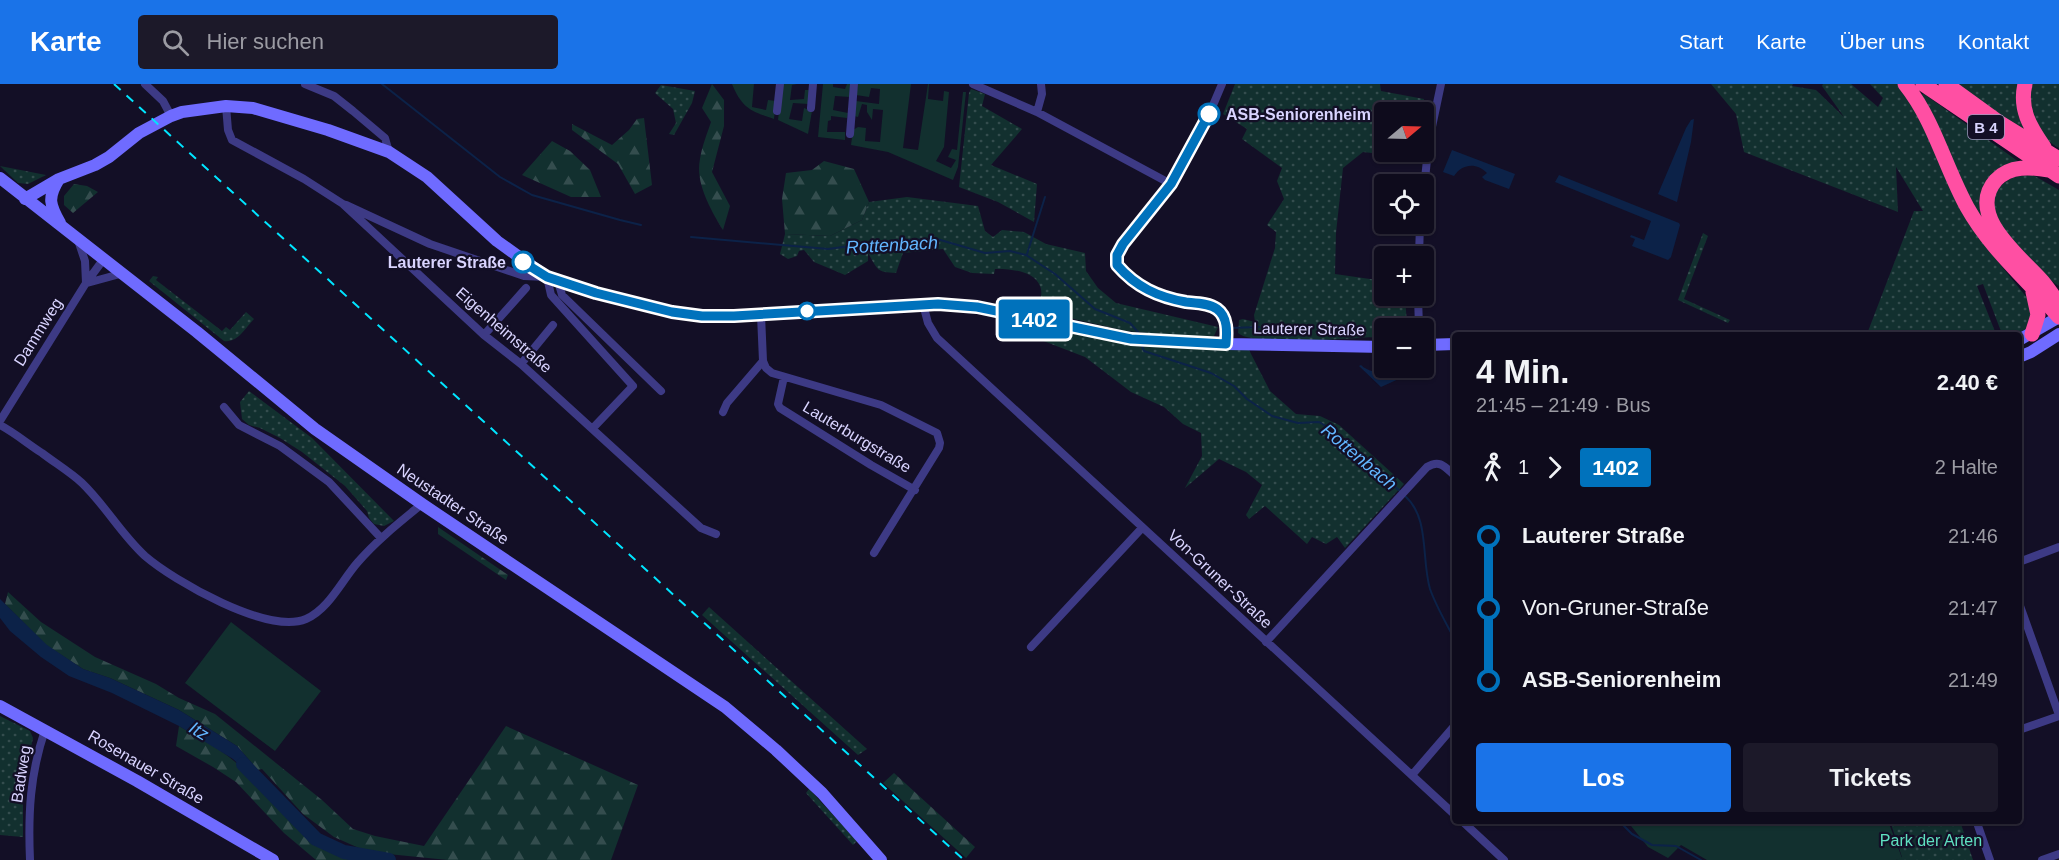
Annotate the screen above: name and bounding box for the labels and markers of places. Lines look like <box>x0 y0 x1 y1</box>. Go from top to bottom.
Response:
marker: ASB-Seniorenheim <box>1198 103 1220 125</box>
place label: ASB-Seniorenheim <box>1226 106 1371 123</box>
marker: Lauterer Straße <box>512 251 534 273</box>
place label: Lauterer Straße <box>388 254 506 271</box>
unlabelled marker <box>798 302 816 320</box>

